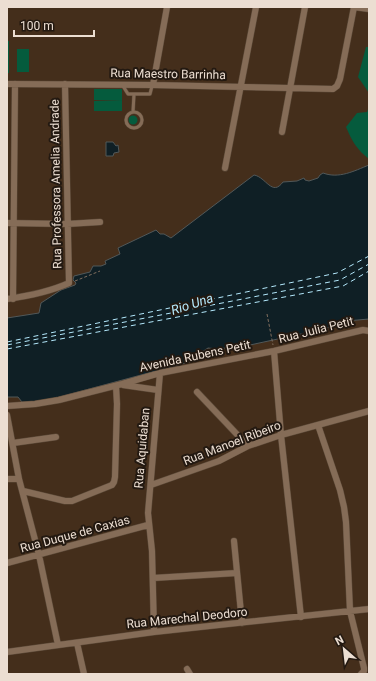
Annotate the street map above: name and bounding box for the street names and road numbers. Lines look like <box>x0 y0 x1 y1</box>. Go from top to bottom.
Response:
street label: Rua Maestro Barrinha <box>110 66 226 82</box>
street label: Rua Professora Amelia Andrade <box>48 99 64 269</box>
street label: Rua Julia Petit <box>277 314 355 346</box>
street label: Avenida Rubens Petit <box>138 337 252 375</box>
street label: Rua Aquidaban <box>132 407 152 489</box>
street label: Rua Manoel Ribeiro <box>181 418 283 468</box>
street label: Rua Duque de Caxias <box>19 513 131 555</box>
street label: Rua Marechal Deodoro <box>126 605 248 631</box>

